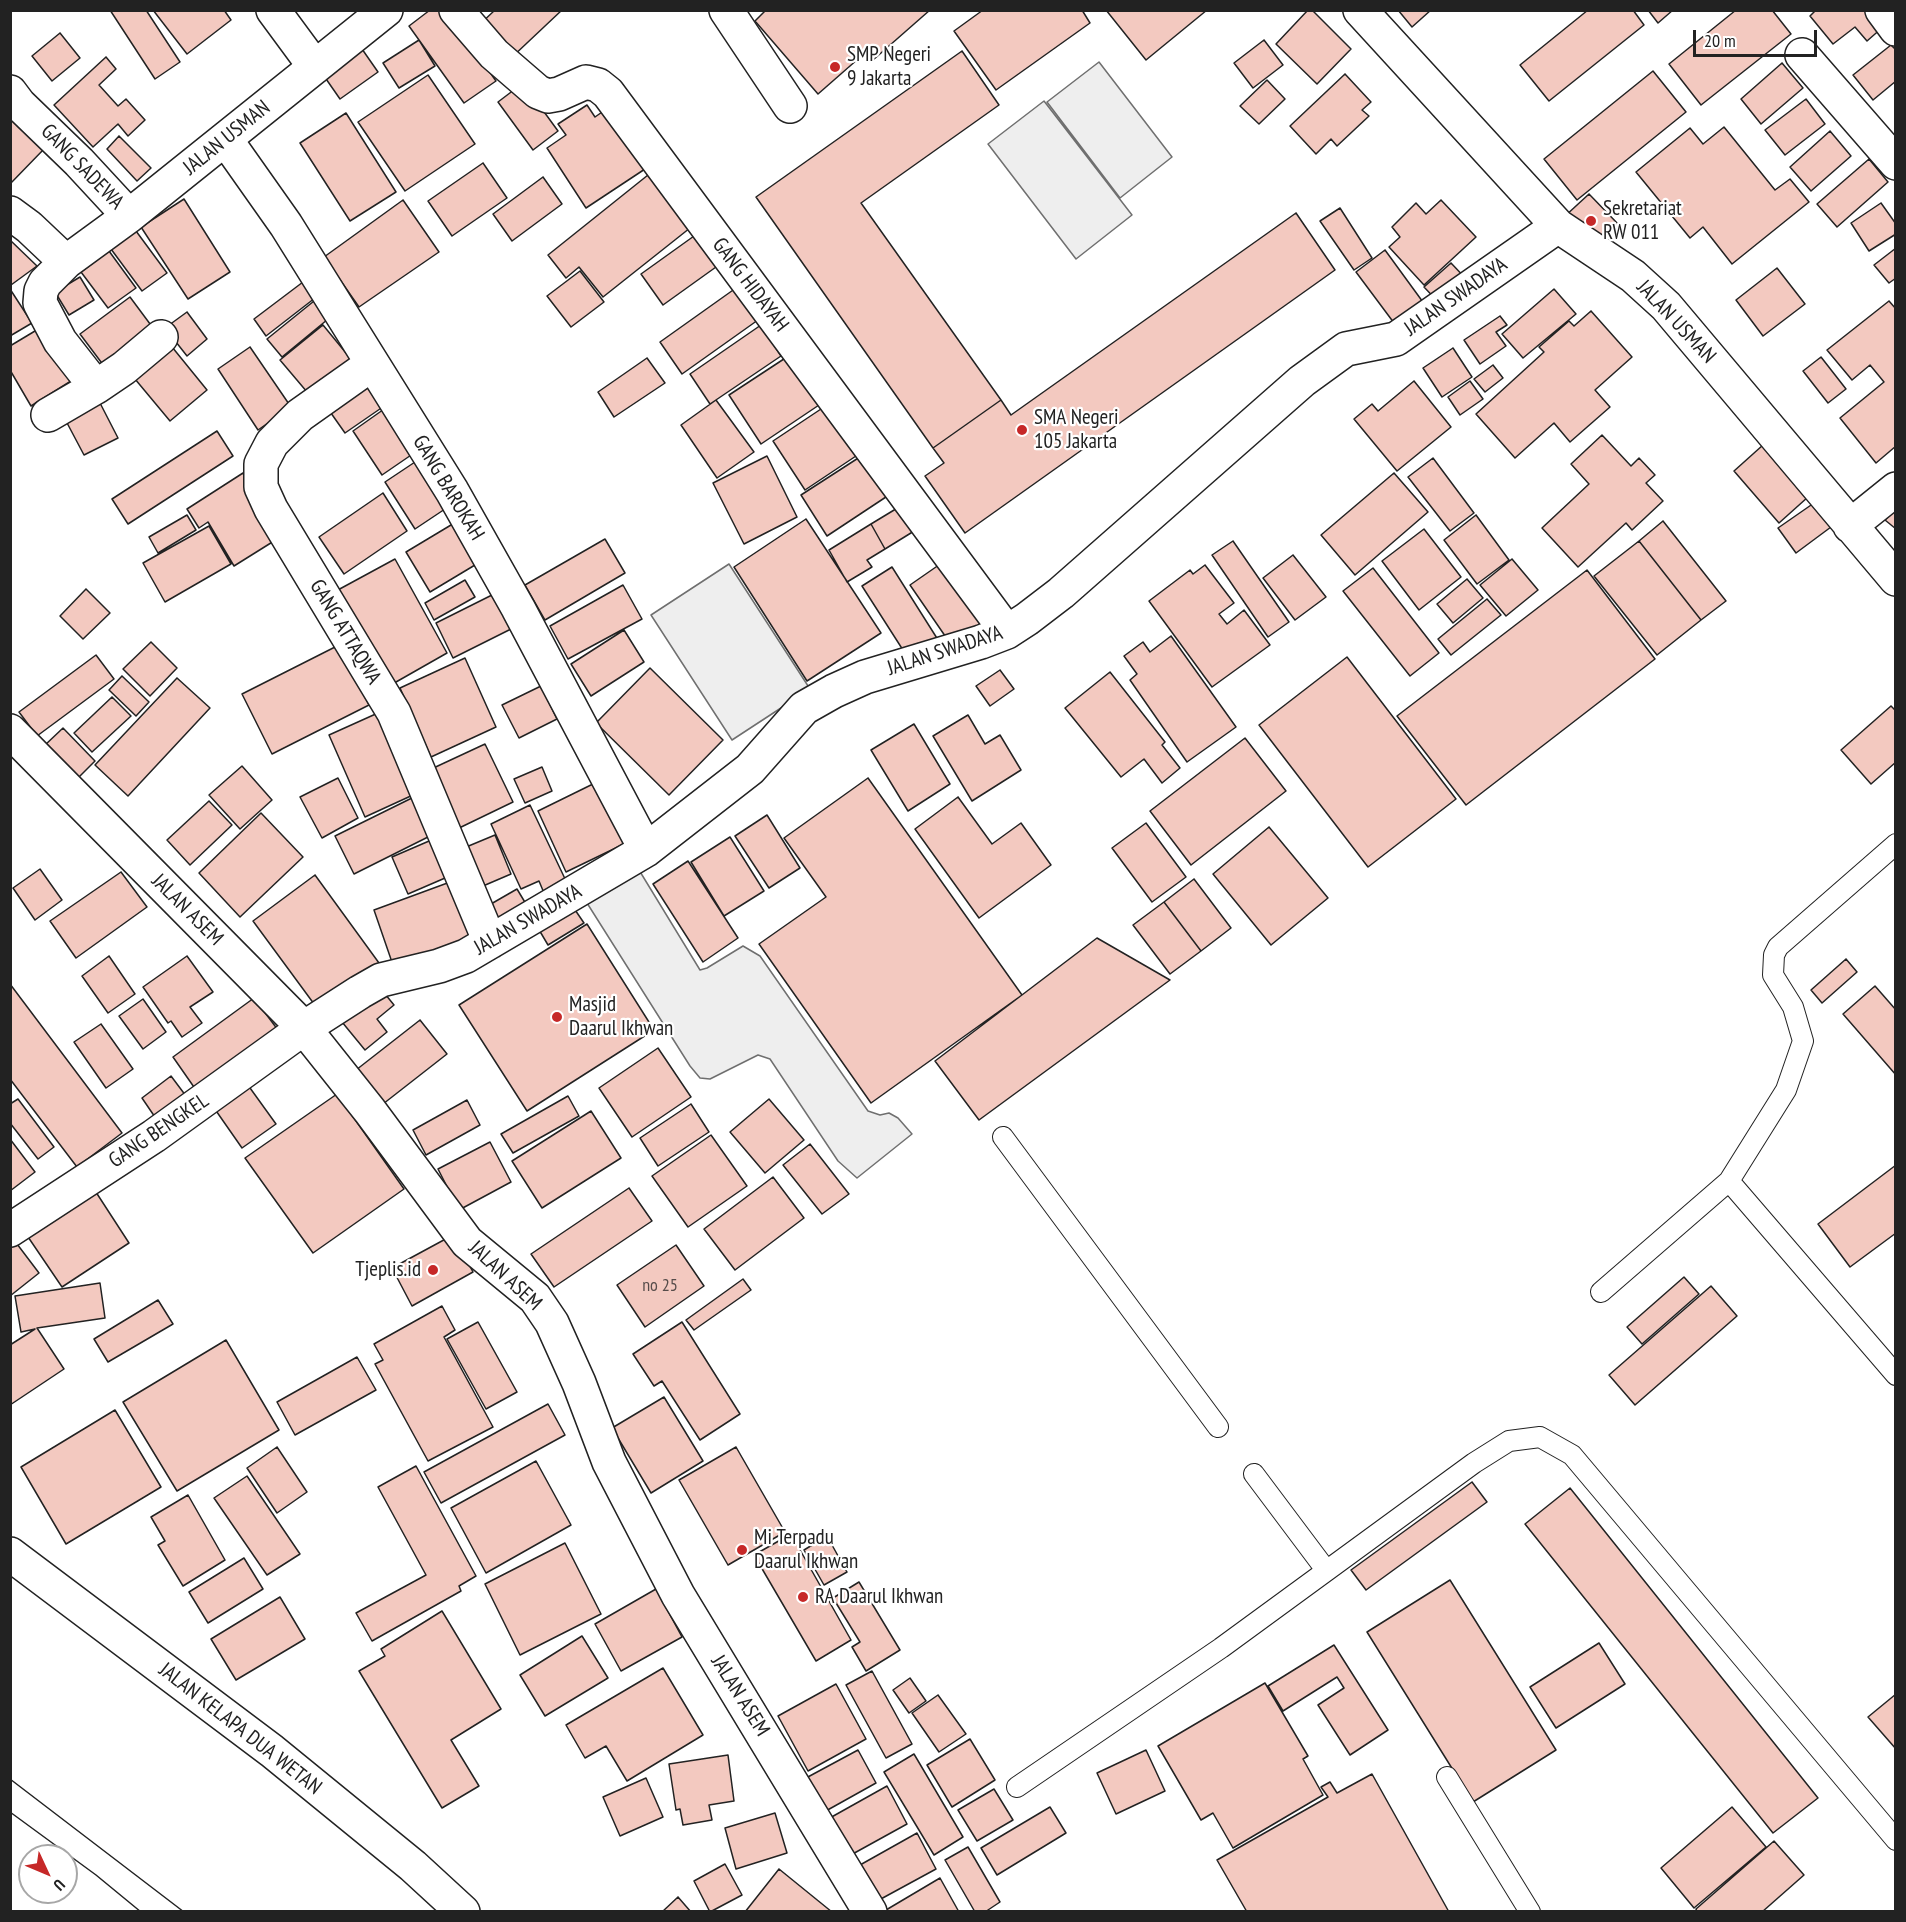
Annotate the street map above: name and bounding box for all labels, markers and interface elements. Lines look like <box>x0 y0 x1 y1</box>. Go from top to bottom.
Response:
scale bar <box>1696 18 1820 56</box>
text: 20 m <box>1704 29 1736 52</box>
place label: SMP Negeri 9 Jakarta <box>847 42 931 92</box>
marker: SMP Negeri 9 Jakarta <box>828 60 842 74</box>
street label: JALAN USMAN <box>179 95 275 181</box>
street label: GANG SADEWA <box>35 119 129 215</box>
place label: Sekretariat RW 011 <box>1603 196 1682 246</box>
marker: Sekretariat RW 011 <box>1584 214 1598 228</box>
street label: GANG HIDAYAH <box>706 233 794 337</box>
street label: JALAN SWADAYA <box>1400 252 1512 342</box>
street label: JALAN USMAN <box>1631 275 1721 369</box>
place label: SMA Negeri 105 Jakarta <box>1034 405 1119 455</box>
marker: SMA Negeri 105 Jakarta <box>1015 423 1029 437</box>
street label: GANG BAROKAH <box>407 431 489 545</box>
street label: GANG ATTAQWA <box>304 575 386 689</box>
street label: JALAN SWADAYA <box>884 621 1006 681</box>
street label: JALAN ASEM <box>146 869 228 951</box>
street label: JALAN SWADAYA <box>470 879 586 961</box>
place label: Masjid Daarul Ikhwan <box>569 992 673 1042</box>
marker: Masjid Daarul Ikhwan <box>550 1010 564 1024</box>
street label: GANG BENGKEL <box>104 1088 214 1174</box>
street label: JALAN ASEM <box>463 1236 547 1316</box>
place label: Tjeplis.id <box>355 1257 421 1283</box>
marker: Tjeplis.id <box>426 1263 440 1277</box>
house number: no 25 <box>642 1275 678 1297</box>
place label: Mi Terpadu Daarul Ikhwan <box>754 1525 858 1575</box>
marker: Mi Terpadu Daarul Ikhwan <box>735 1543 749 1557</box>
place label: RA Daarul Ikhwan <box>815 1584 943 1610</box>
marker: RA Daarul Ikhwan <box>796 1590 810 1604</box>
street label: JALAN ASEM <box>705 1651 775 1741</box>
street label: JALAN KELAPA DUA WETAN <box>154 1658 326 1800</box>
north arrow <box>18 1844 78 1904</box>
text: U <box>49 1875 70 1895</box>

